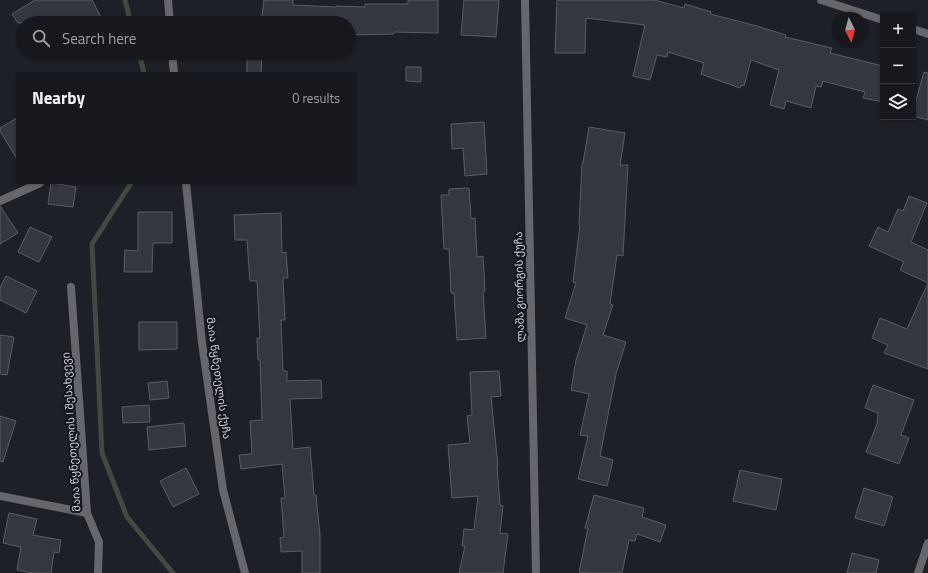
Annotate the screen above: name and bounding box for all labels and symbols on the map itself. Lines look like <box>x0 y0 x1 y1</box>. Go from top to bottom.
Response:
north arrow <box>832 12 868 48</box>
street label: ლაშა გიორგის ქუჩა <box>510 231 528 343</box>
street label: მაია წყნეთელის ქუჩა <box>203 316 235 440</box>
street label: მაია წყნეთელის I შესახვევი <box>57 352 85 512</box>

